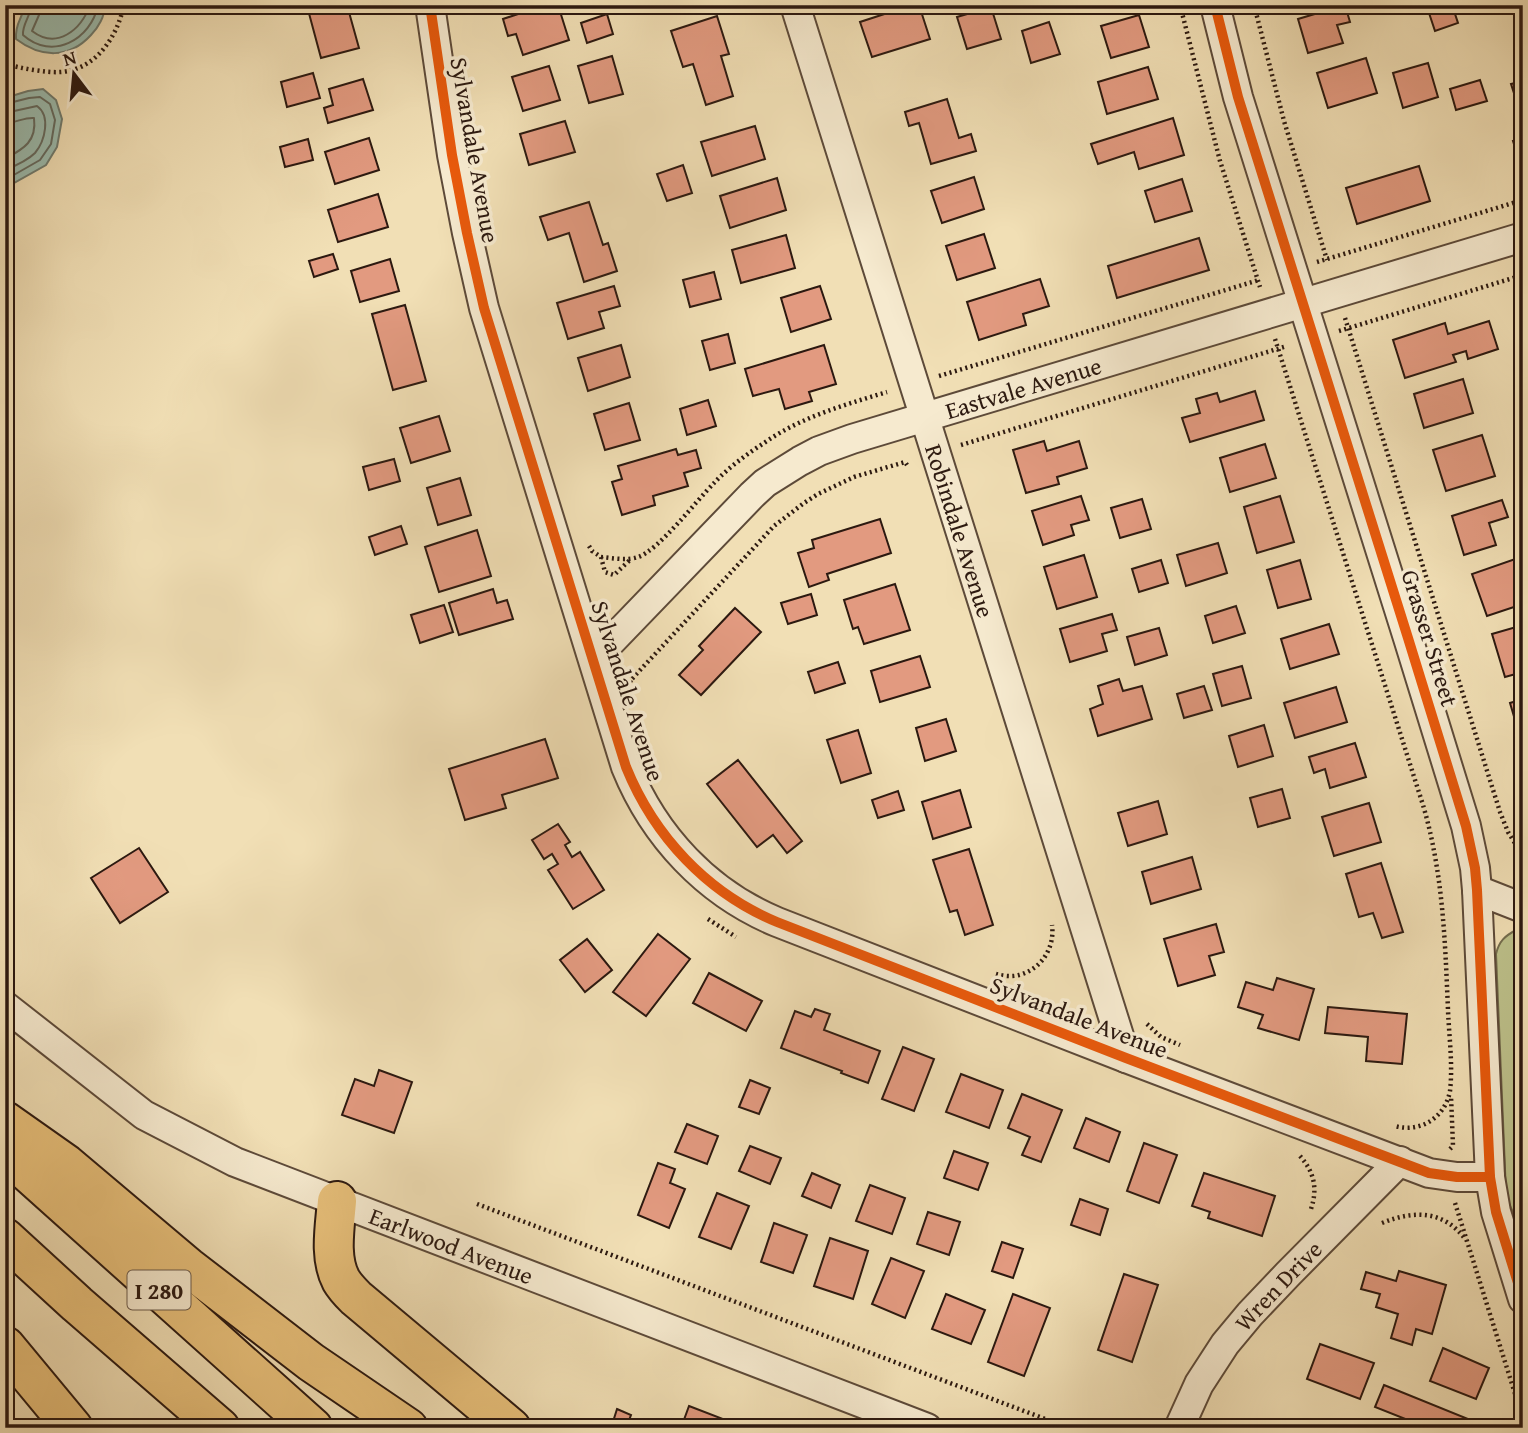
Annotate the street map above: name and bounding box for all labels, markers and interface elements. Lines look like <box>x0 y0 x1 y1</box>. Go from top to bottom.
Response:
north arrow <box>38 38 108 108</box>
text: N <box>59 42 80 73</box>
street label: Sylvandale Avenue <box>441 54 509 246</box>
street label: Eastvale Avenue <box>941 347 1105 428</box>
street label: Robindale Avenue <box>917 440 1004 622</box>
street label: Grasser Street <box>1393 565 1468 711</box>
street label: Sylvandale Avenue <box>582 596 674 786</box>
street label: Sylvandale Avenue <box>985 967 1173 1067</box>
street label: Earlwood Avenue <box>364 1198 539 1293</box>
street label: Wren Drive <box>1226 1232 1330 1338</box>
road number: I 280 <box>128 1270 190 1310</box>

